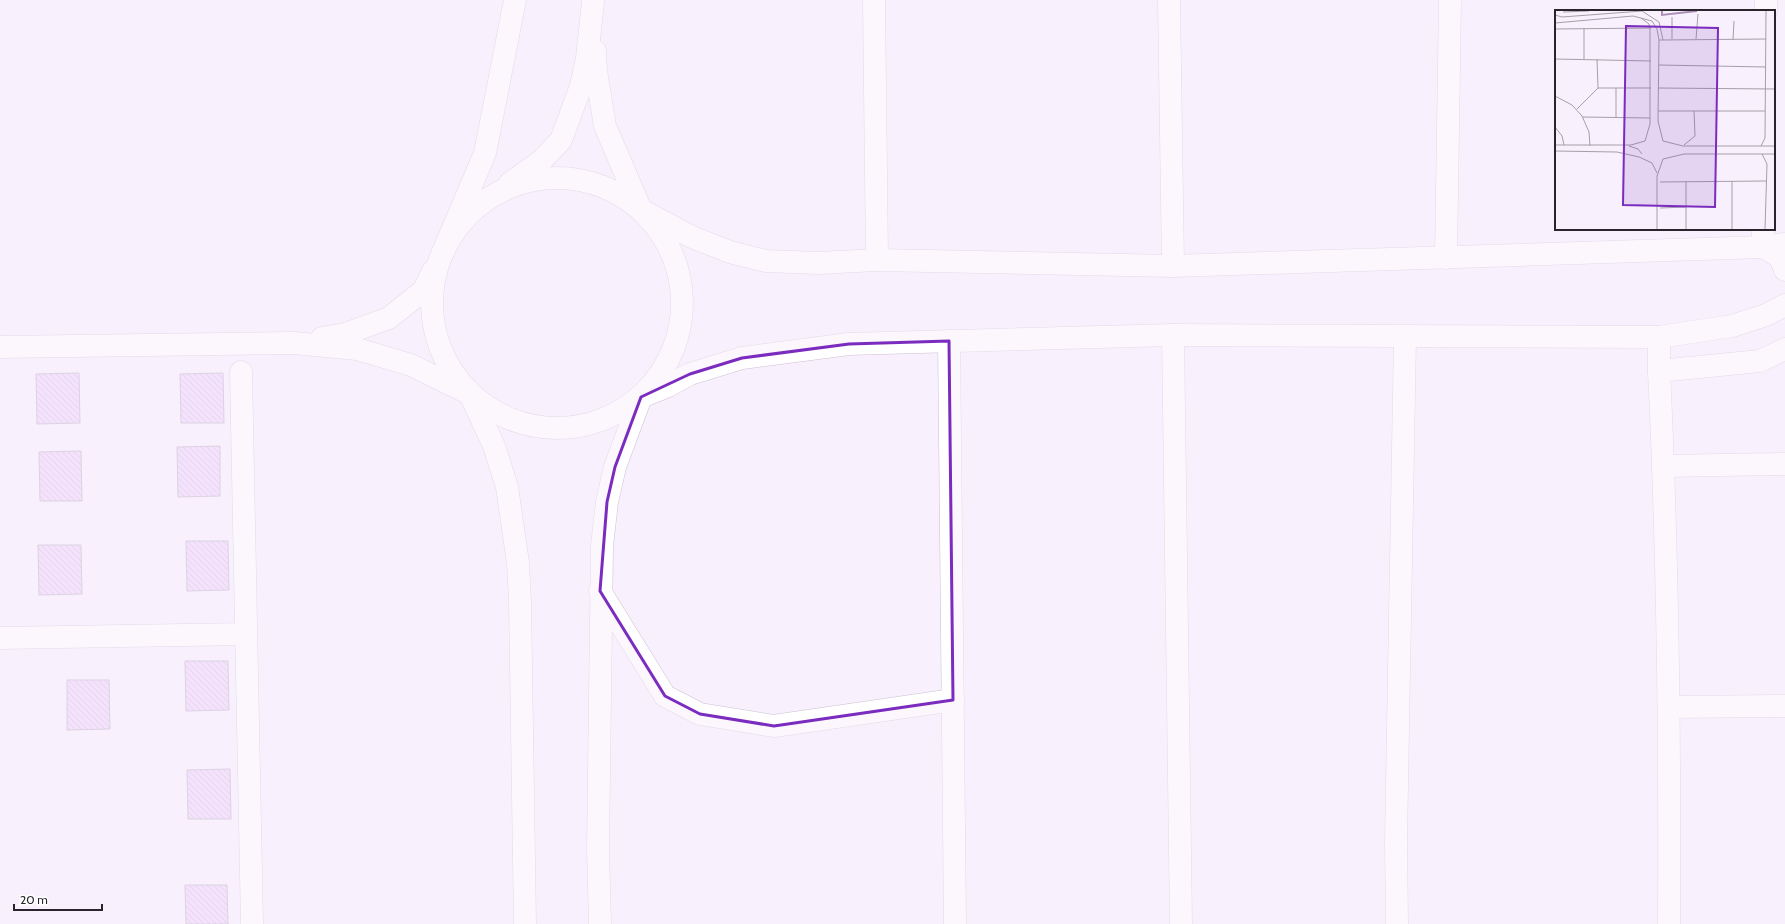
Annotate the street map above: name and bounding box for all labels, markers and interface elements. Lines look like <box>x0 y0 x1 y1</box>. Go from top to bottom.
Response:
inset map <box>1555 10 1775 230</box>
scale bar <box>14 886 102 912</box>
text: 20 m <box>20 892 48 907</box>

